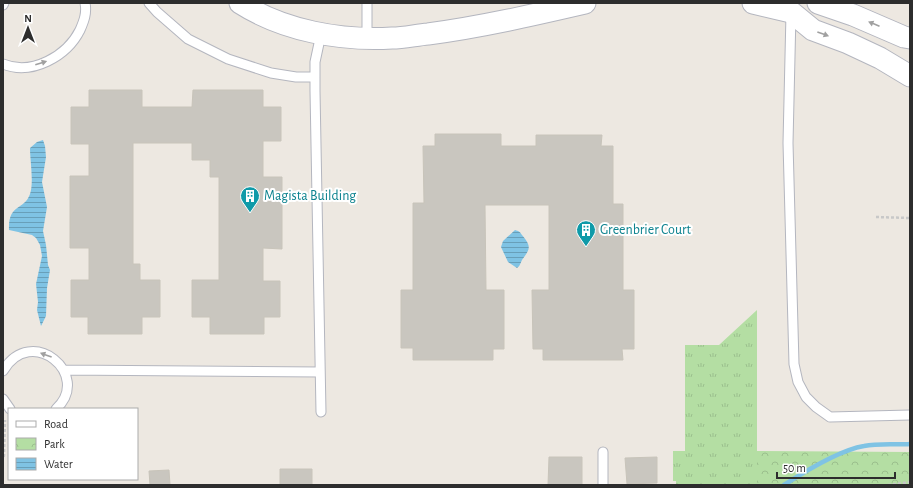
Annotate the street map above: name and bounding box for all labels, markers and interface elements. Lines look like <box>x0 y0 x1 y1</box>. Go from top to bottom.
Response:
north arrow <box>8 8 48 48</box>
text: N <box>24 13 32 24</box>
one-way arrow <box>867 20 879 26</box>
one-way arrow <box>817 32 829 38</box>
one-way arrow <box>35 60 47 66</box>
building icon: Magista Building <box>239 185 261 213</box>
place label: Magista Building <box>264 189 356 203</box>
building icon: Greenbrier Court <box>575 219 597 247</box>
place label: Greenbrier Court <box>600 223 691 237</box>
one-way arrow <box>40 352 52 358</box>
legend <box>8 408 138 480</box>
text: Road <box>44 418 68 430</box>
text: Park <box>44 438 65 450</box>
scale bar <box>777 454 895 480</box>
text: Water <box>44 458 73 470</box>
text: 50 m <box>783 462 806 474</box>

